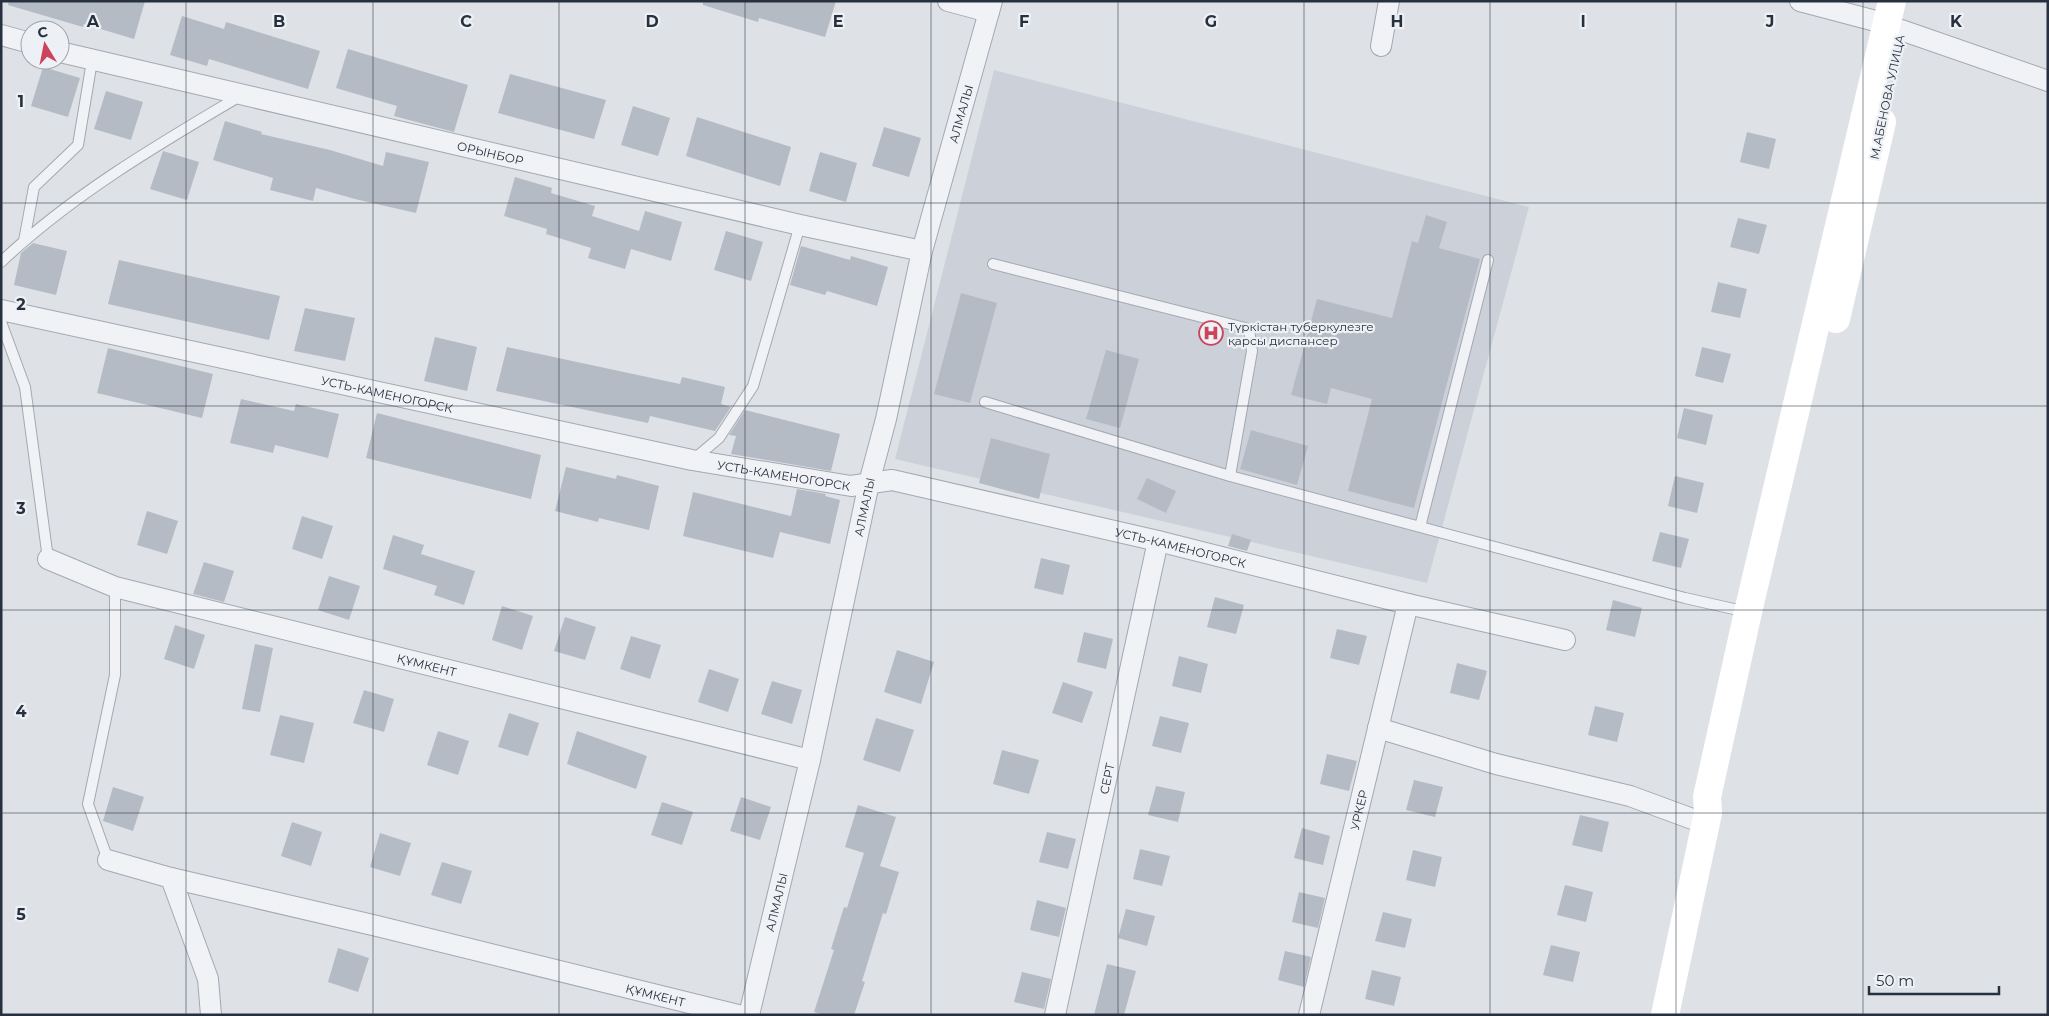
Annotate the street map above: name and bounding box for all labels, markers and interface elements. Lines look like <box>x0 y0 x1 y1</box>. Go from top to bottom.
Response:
text: A <box>86 12 100 31</box>
text: B <box>273 12 285 31</box>
text: C <box>460 12 472 31</box>
text: D <box>645 12 659 31</box>
text: E <box>833 12 843 31</box>
text: F <box>1019 12 1029 31</box>
text: G <box>1205 12 1217 31</box>
text: H <box>1391 12 1403 31</box>
text: I <box>1580 12 1586 31</box>
text: J <box>1765 12 1774 31</box>
text: K <box>1950 12 1963 31</box>
north arrow <box>20 20 70 70</box>
text: С <box>36 22 49 42</box>
street label: М.АБЕНОВА УЛИЦА <box>1866 33 1908 161</box>
street label: АЛМАЛЫ <box>945 83 976 145</box>
text: 1 <box>18 92 24 111</box>
street label: ОРЫНБОР <box>456 138 525 168</box>
text: 2 <box>16 295 26 314</box>
place label: Түркістан туберкулезге қарсы диспансер <box>1228 319 1374 348</box>
hospital icon: Түркістан туберкулезге қарсы диспансер <box>1198 320 1224 346</box>
street label: УСТЬ-КАМЕНОГОРСК <box>320 372 455 416</box>
street label: УСТЬ-КАМЕНОГОРСК <box>716 457 852 493</box>
street label: АЛМАЛЫ <box>850 476 878 538</box>
text: 3 <box>15 499 26 518</box>
street label: УСТЬ-КАМЕНОГОРСК <box>1114 524 1248 571</box>
street label: ҚҰМКЕНТ <box>396 650 458 679</box>
text: 4 <box>15 702 27 721</box>
street label: СЕРТ <box>1096 761 1117 796</box>
street label: УРКЕР <box>1346 788 1371 832</box>
street label: АЛМАЛЫ <box>762 871 790 933</box>
text: 5 <box>16 905 26 924</box>
scale bar <box>1869 964 1999 996</box>
text: 50 m <box>1876 971 1914 990</box>
street label: ҚҰМКЕНТ <box>624 980 687 1009</box>

